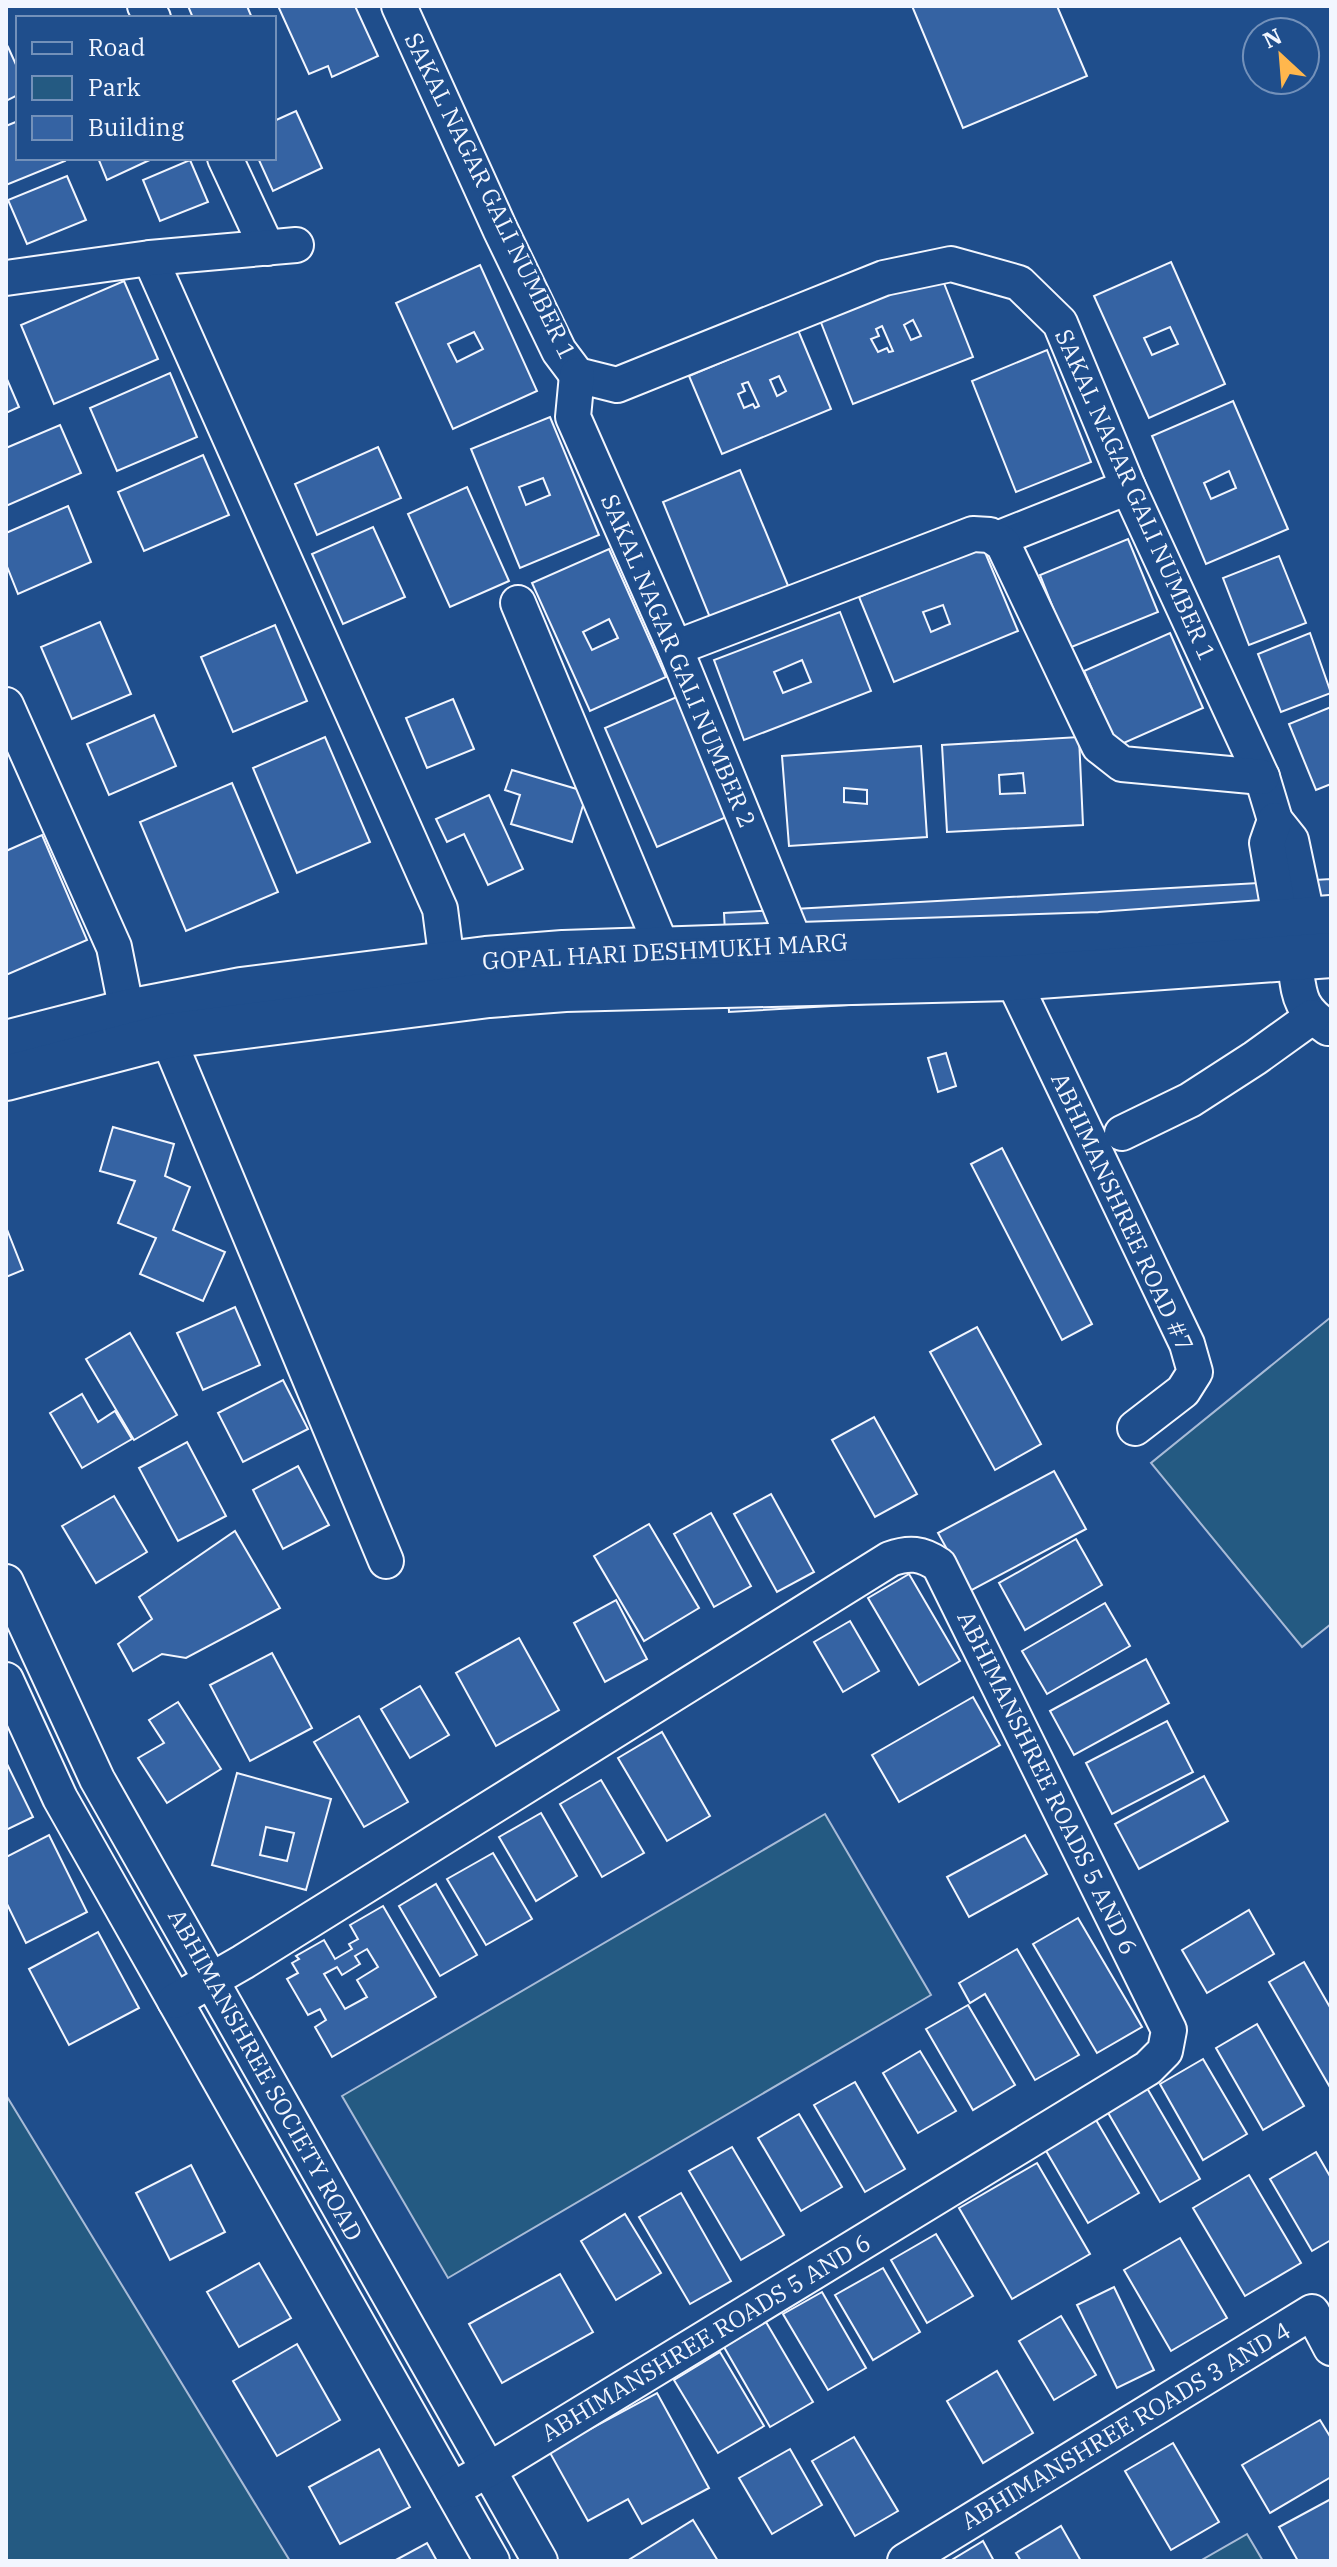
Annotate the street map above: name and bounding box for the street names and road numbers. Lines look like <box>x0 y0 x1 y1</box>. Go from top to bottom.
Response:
street label: SAKAL NAGAR GALI NUMBER 1 <box>398 27 584 364</box>
street label: SAKAL NAGAR GALI NUMBER 1 <box>1048 324 1224 665</box>
street label: SAKAL NAGAR GALI NUMBER 2 <box>594 489 764 832</box>
street label: GOPAL HARI DESHMUKH MARG <box>481 925 849 977</box>
street label: ABHIMANSHREE ROAD #7 <box>1044 1067 1202 1356</box>
street label: ABHIMANSHREE ROADS 5 AND 6 <box>950 1605 1145 1960</box>
street label: ABHIMANSHREE SOCIETY ROAD <box>161 1903 371 2246</box>
street label: ABHIMANSHREE ROADS 5 AND 6 <box>535 2226 876 2448</box>
street label: ABHIMANSHREE ROADS 3 AND 4 <box>955 2314 1296 2536</box>

